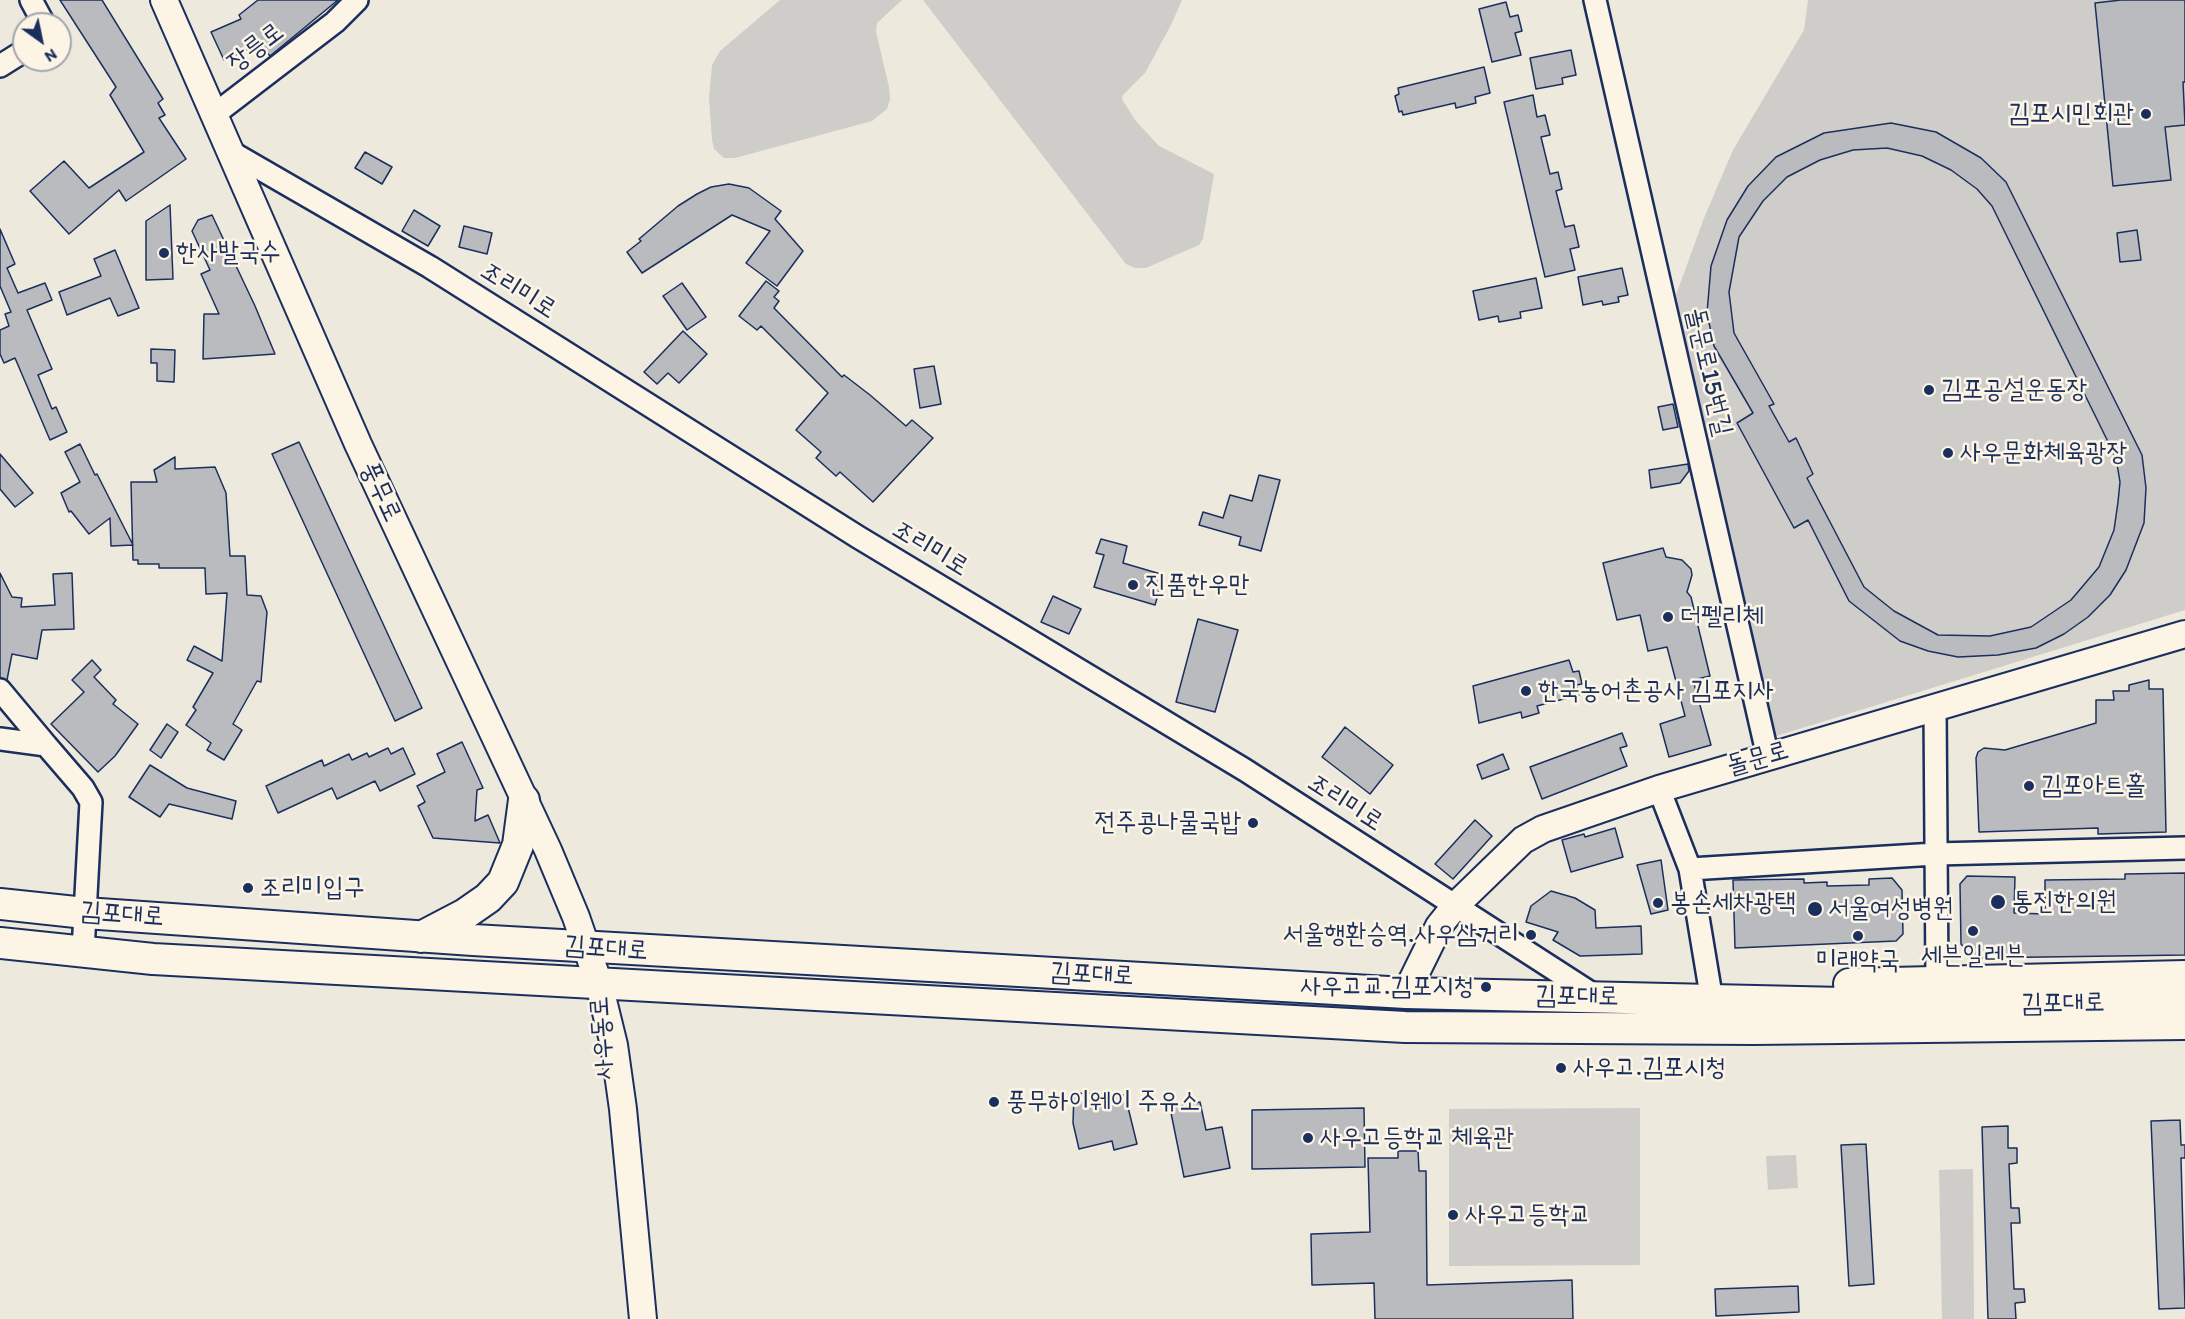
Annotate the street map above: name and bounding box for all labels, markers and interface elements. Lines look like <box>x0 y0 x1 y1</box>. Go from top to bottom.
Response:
north arrow <box>12 12 72 72</box>
street label: 장릉로 <box>222 17 290 79</box>
text: N <box>41 45 61 67</box>
place label: 김포시민회관 <box>2008 98 2134 130</box>
marker: 김포시민회관 <box>2139 107 2153 121</box>
place label: 한사발국수 <box>176 237 281 269</box>
marker: 한사발국수 <box>157 246 171 260</box>
street label: 조리미로 <box>474 256 562 326</box>
street label: 돌문로15번길 <box>1678 305 1738 439</box>
place label: 김포공설운동장 <box>1941 374 2087 406</box>
marker: 김포공설운동장 <box>1922 383 1936 397</box>
place label: 사우문화체육광장 <box>1960 437 2127 469</box>
marker: 사우문화체육광장 <box>1941 446 1955 460</box>
street label: 풍무로 <box>353 457 407 527</box>
street label: 조리미로 <box>886 514 974 584</box>
place label: 진품한우만 <box>1145 569 1250 601</box>
marker: 진품한우만 <box>1126 578 1140 592</box>
place label: 더펠리체 <box>1680 601 1764 633</box>
marker: 더펠리체 <box>1661 610 1675 624</box>
place label: 한국농어촌공사 김포지사 <box>1538 675 1774 707</box>
marker: 한국농어촌공사 김포지사 <box>1519 684 1533 698</box>
street label: 돌문로 <box>1724 735 1792 783</box>
street label: 조리미로 <box>1301 767 1389 839</box>
place label: 김포아트홀 <box>2041 770 2146 802</box>
marker: 김포아트홀 <box>2022 779 2036 793</box>
place label: 전주콩나물국밥 <box>1095 807 1241 839</box>
marker: 전주콩나물국밥 <box>1246 816 1260 830</box>
place label: 조리미입구 <box>260 872 365 904</box>
marker: 조리미입구 <box>241 881 255 895</box>
place label: 통진한의원 <box>2012 886 2117 918</box>
place label: 봉손세차광택 <box>1670 887 1796 919</box>
place label: 서울여성병원 <box>1828 893 1954 925</box>
marker: 통진한의원 <box>1989 893 2007 911</box>
marker: 봉손세차광택 <box>1651 896 1665 910</box>
street label: 김포대로 <box>79 897 165 933</box>
marker: 서울여성병원 <box>1806 900 1824 918</box>
place label: 서울행환승역.사우삼거리 <box>1282 919 1519 951</box>
marker: 세븐일레븐 <box>1966 924 1980 938</box>
marker: 서울행환승역.사우삼거리 <box>1524 928 1538 942</box>
marker: 미래약국 <box>1851 929 1865 943</box>
street label: 김포대로 <box>563 931 649 967</box>
place label: 세븐일레븐 <box>1921 940 2025 972</box>
place label: 미래약국 <box>1816 945 1900 977</box>
street label: 김포대로 <box>1049 957 1135 993</box>
place label: 사우고교.김포시청 <box>1300 971 1474 1003</box>
marker: 사우고교.김포시청 <box>1479 980 1493 994</box>
street label: 김포대로 <box>1535 981 1619 1013</box>
street label: 김포대로 <box>2021 988 2105 1020</box>
street label: 사우동로 <box>585 995 621 1081</box>
place label: 사우고.김포시청 <box>1573 1052 1726 1084</box>
marker: 사우고.김포시청 <box>1554 1061 1568 1075</box>
place label: 풍무하이웨이 주유소 <box>1006 1086 1200 1118</box>
marker: 풍무하이웨이 주유소 <box>987 1095 1001 1109</box>
place label: 사우고등학교 체육관 <box>1320 1122 1514 1154</box>
marker: 사우고등학교 체육관 <box>1301 1131 1315 1145</box>
place label: 사우고등학교 <box>1465 1199 1591 1231</box>
marker: 사우고등학교 <box>1446 1208 1460 1222</box>

